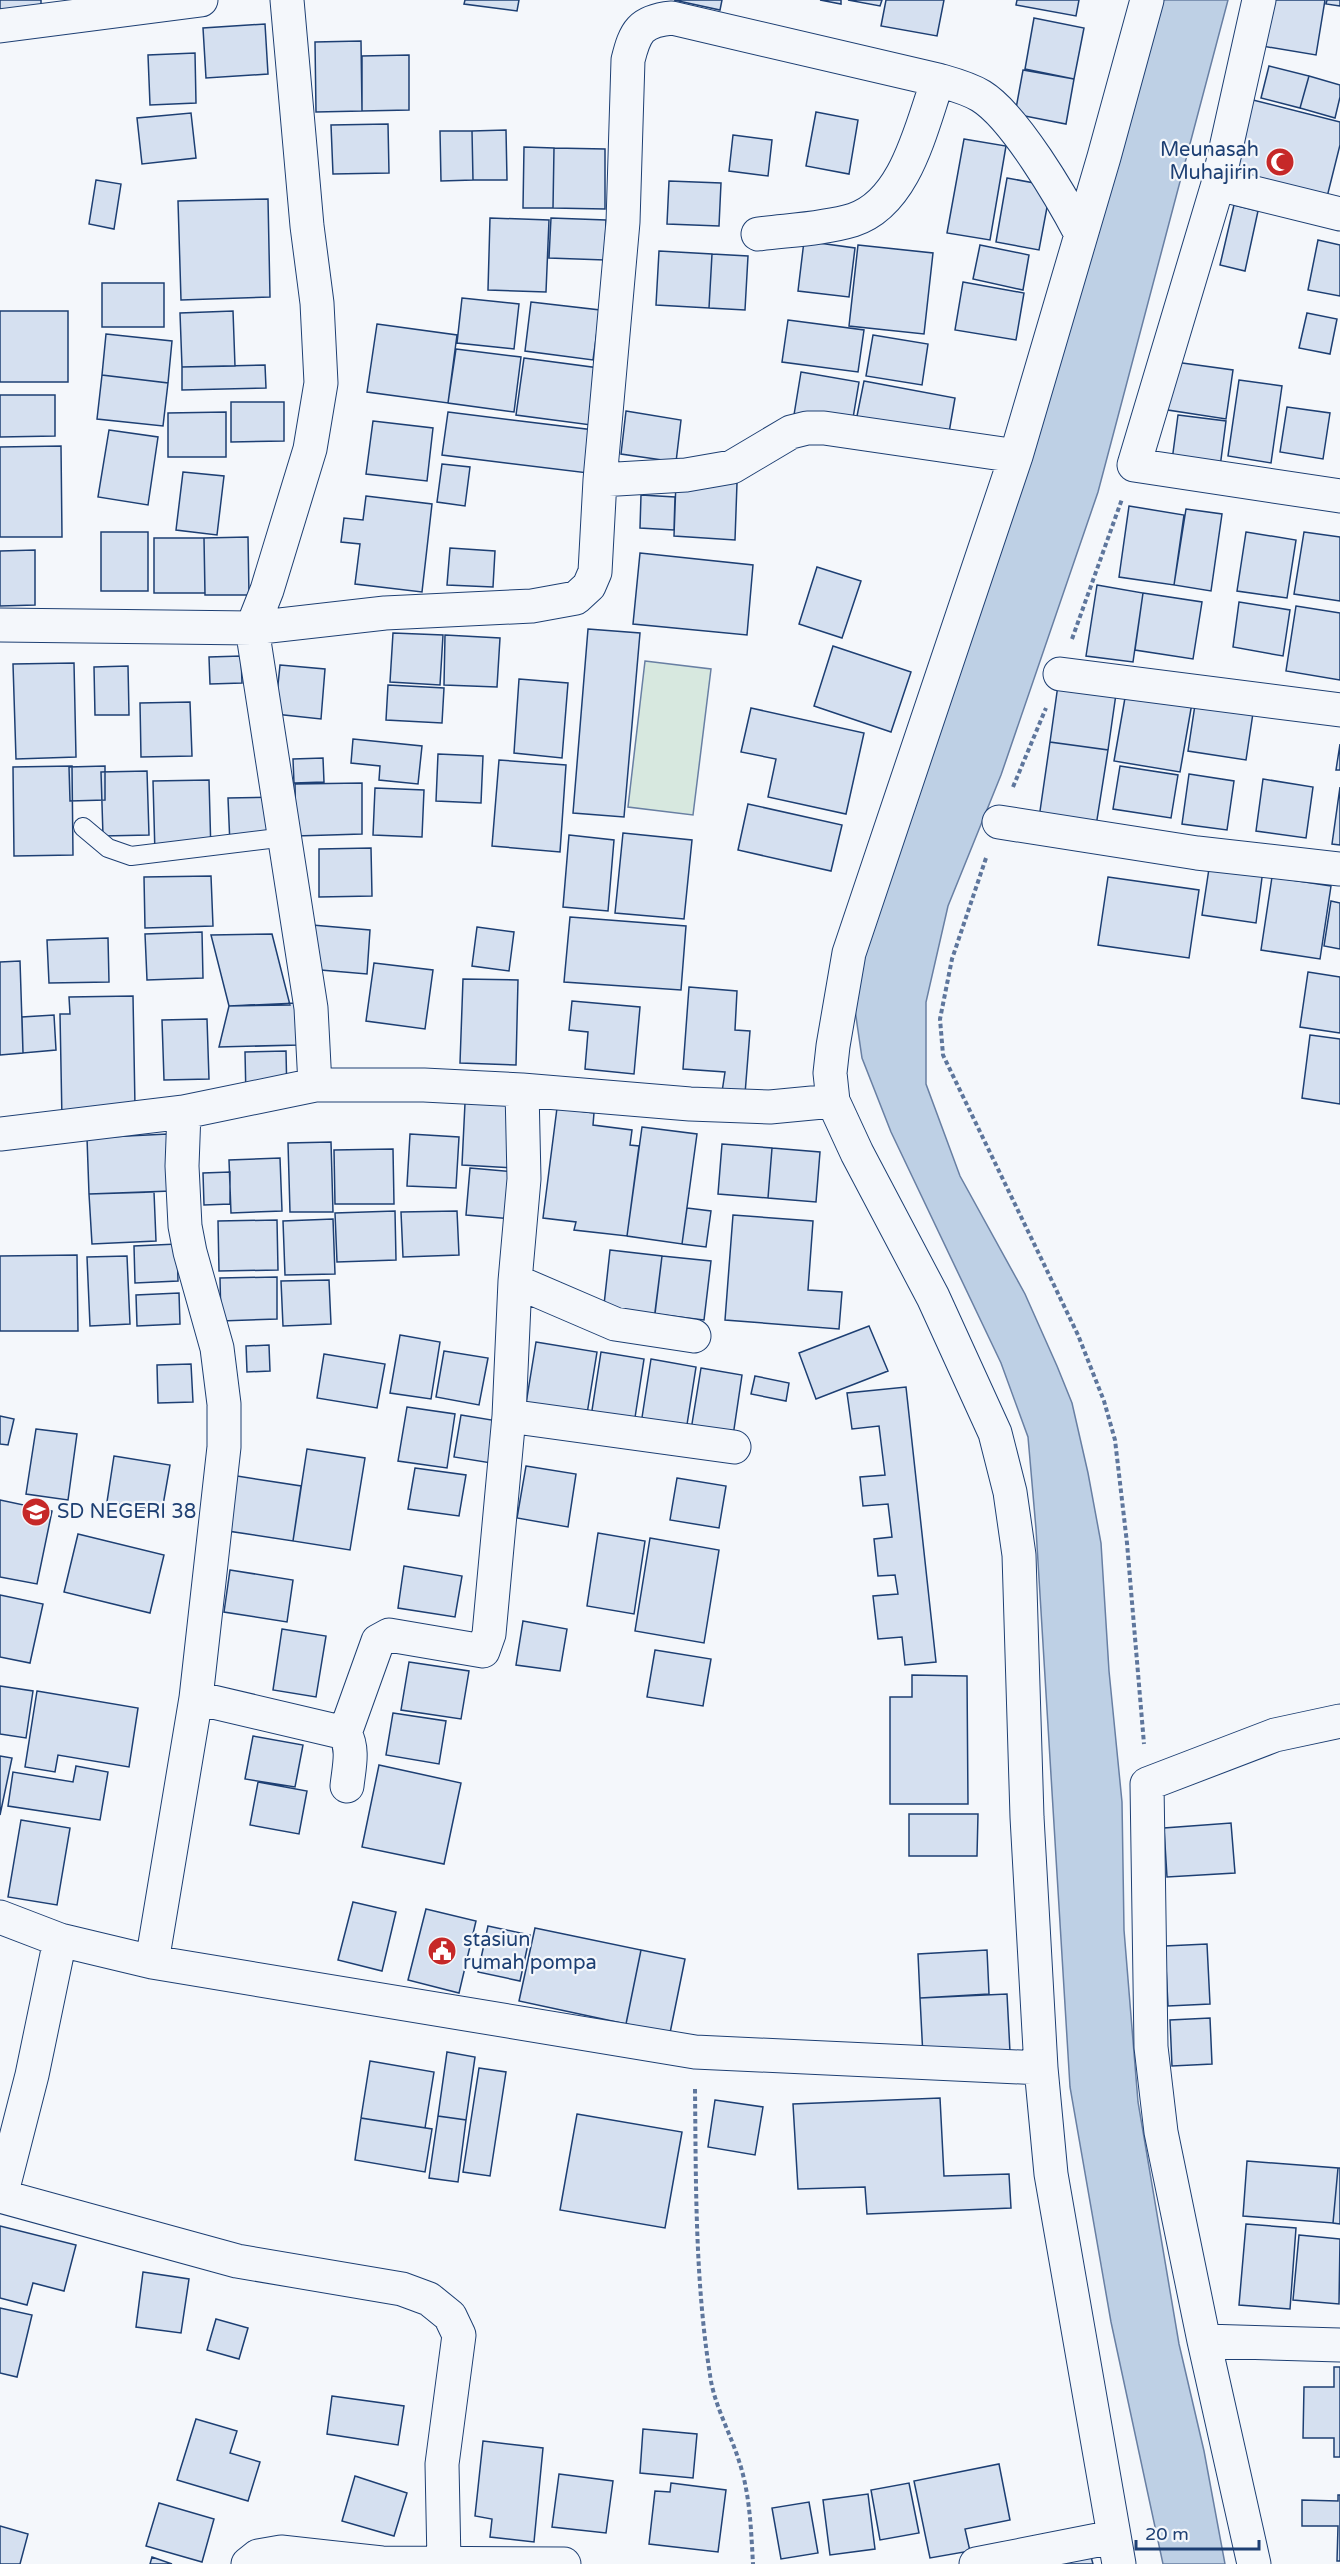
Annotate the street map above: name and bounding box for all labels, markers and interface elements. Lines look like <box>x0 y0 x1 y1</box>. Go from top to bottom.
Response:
place label: Meunasah Muhajirin <box>1160 138 1259 185</box>
mosque icon: Meunasah Muhajirin <box>1264 146 1296 178</box>
school or university icon: SD NEGERI 38 <box>20 1496 52 1528</box>
place label: SD NEGERI 38 <box>57 1500 196 1524</box>
place label: stasiun rumah pompa <box>463 1928 597 1975</box>
public building icon: stasiun rumah pompa <box>426 1935 458 1967</box>
scale bar <box>1136 2513 1259 2551</box>
text: 20 m <box>1145 2523 1189 2545</box>

